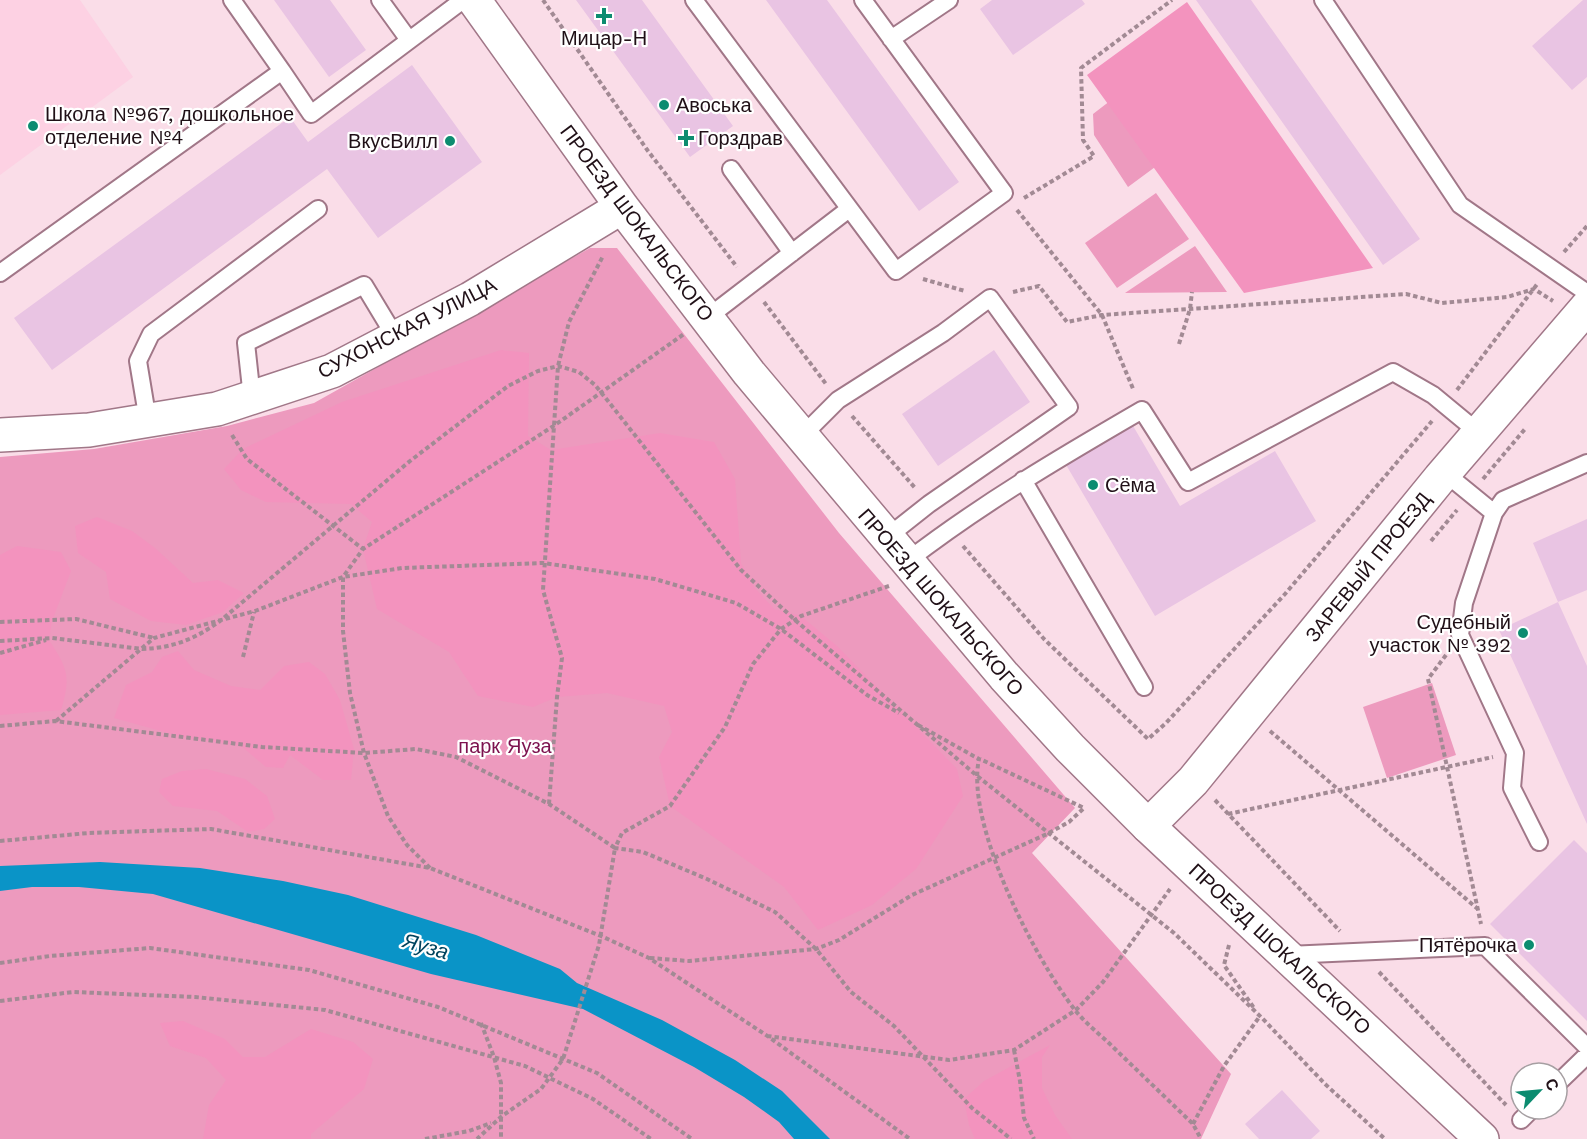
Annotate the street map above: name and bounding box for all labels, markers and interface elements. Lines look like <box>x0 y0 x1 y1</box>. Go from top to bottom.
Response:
marker: Мицар-Н <box>597 9 611 23</box>
place label: Мицар-Н <box>561 26 647 50</box>
place label: Авоська <box>676 93 752 117</box>
marker: Авоська <box>657 98 671 112</box>
place label: Школа №967, дошкольное отделение №4 <box>45 102 294 149</box>
marker: Школа №967, дошкольное отделение №4 <box>26 119 40 133</box>
street label: ПРОЕЗД ШОКАЛЬСКОГО <box>555 120 719 326</box>
place label: Горздрав <box>698 126 783 150</box>
place label: ВкусВилл <box>348 129 438 153</box>
marker: Горздрав <box>679 131 693 145</box>
marker: ВкусВилл <box>443 134 457 148</box>
street label: СУХОНСКАЯ УЛИЦА <box>314 272 501 384</box>
place label: Сёма <box>1105 473 1156 497</box>
marker: Сёма <box>1086 478 1100 492</box>
street label: ЗАРЕВЫЙ ПРОЕЗД <box>1300 487 1436 647</box>
street label: ПРОЕЗД ШОКАЛЬСКОГО <box>853 504 1029 700</box>
place label: Судебный участок № 392 <box>1369 610 1511 657</box>
marker: Судебный участок № 392 <box>1516 626 1530 640</box>
park label: парк Яуза <box>458 734 553 758</box>
street label: ПРОЕЗД ШОКАЛЬСКОГО <box>1184 858 1376 1040</box>
water label: Яуза <box>399 927 452 964</box>
place label: Пятёрочка <box>1419 933 1518 957</box>
marker: Пятёрочка <box>1522 938 1536 952</box>
north arrow <box>1509 1061 1569 1121</box>
text: С <box>1541 1075 1563 1094</box>

